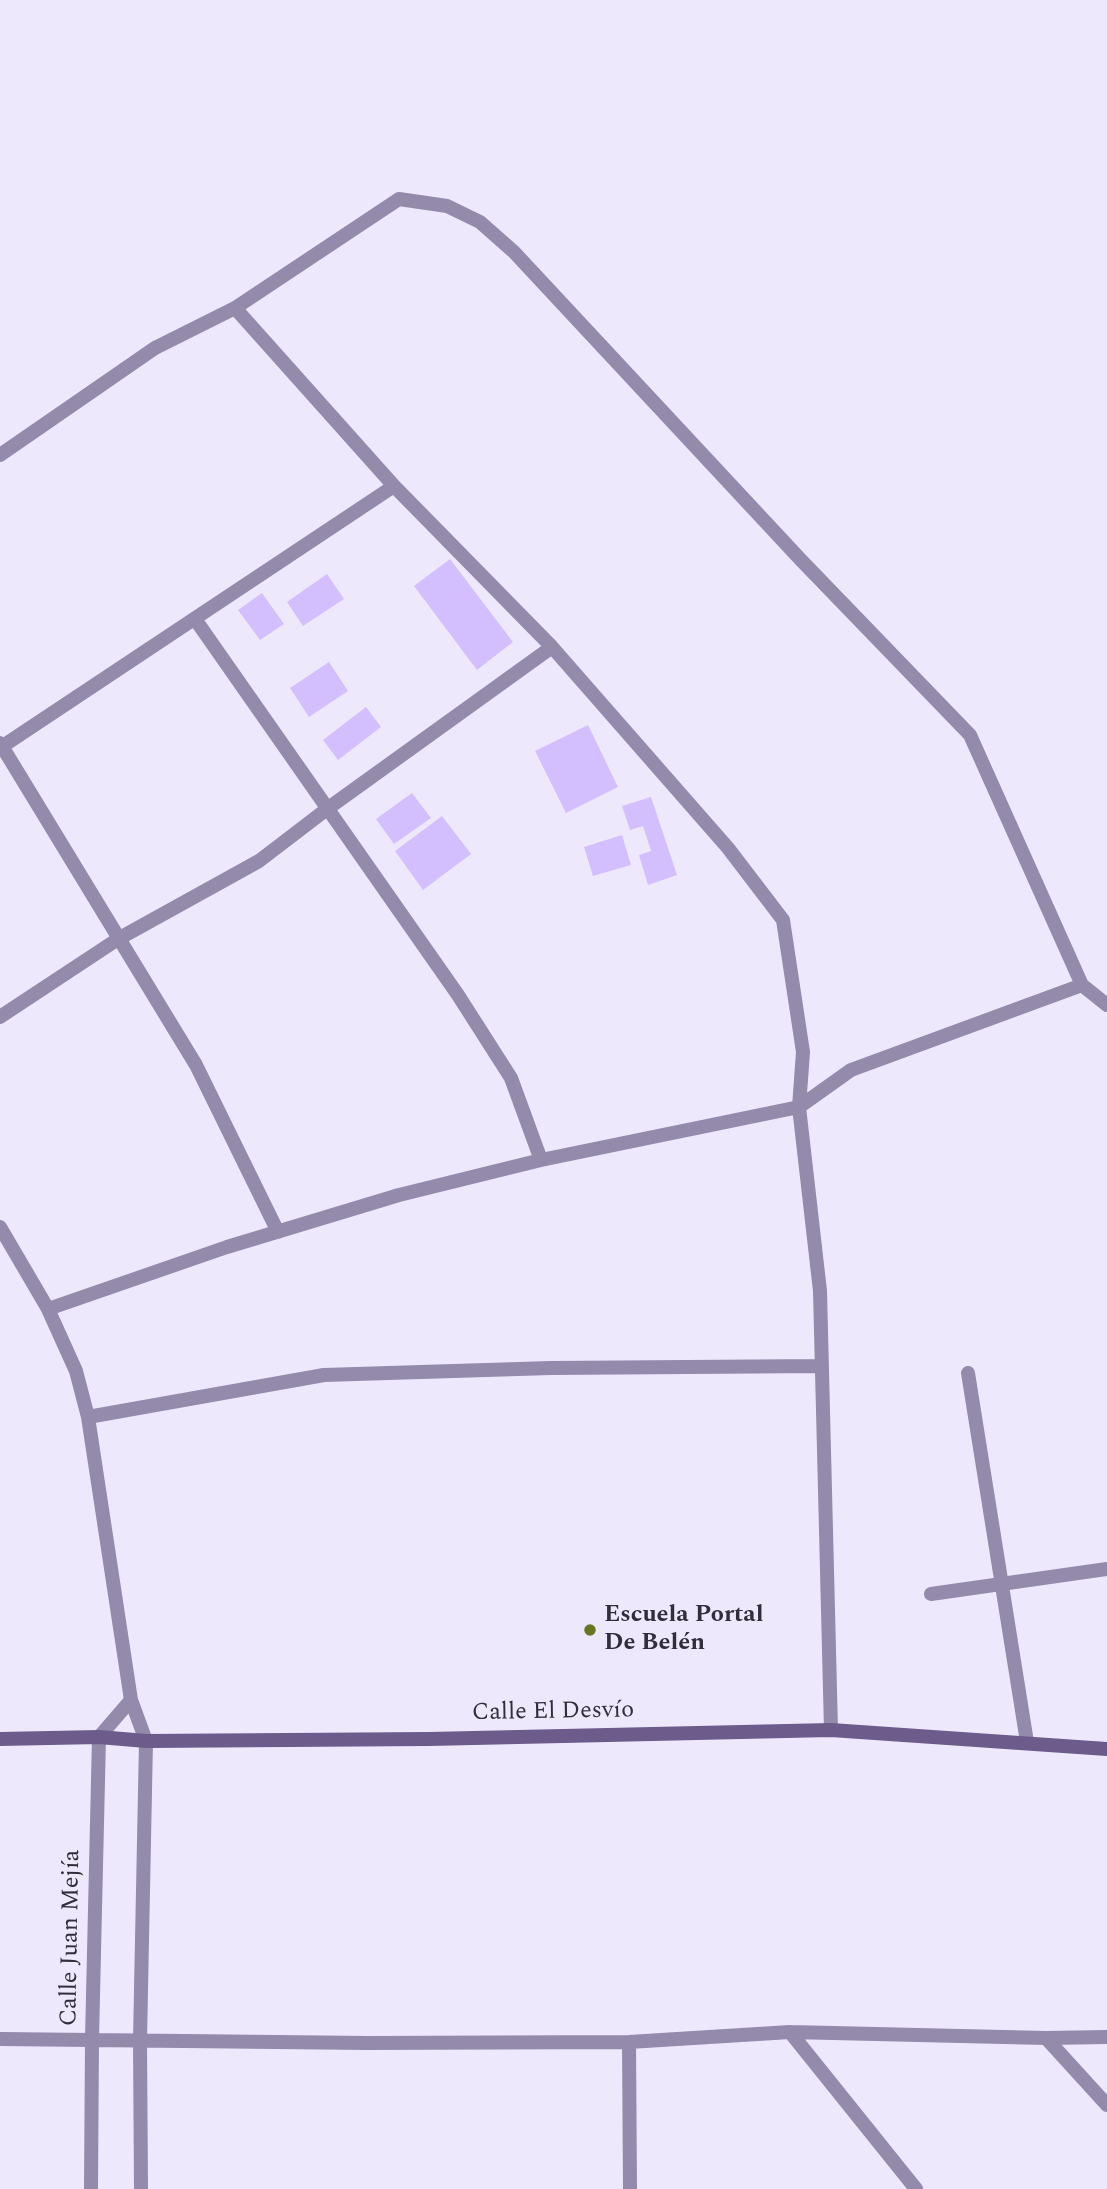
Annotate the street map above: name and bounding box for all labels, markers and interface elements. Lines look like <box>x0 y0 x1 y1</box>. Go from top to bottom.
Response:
place label: Escuela Portal De Belén <box>604 1602 764 1658</box>
marker: Escuela Portal De Belén <box>582 1622 598 1638</box>
street label: Calle El Desvío <box>472 1697 634 1729</box>
street label: Calle Juan Mejía <box>56 1850 88 2026</box>

